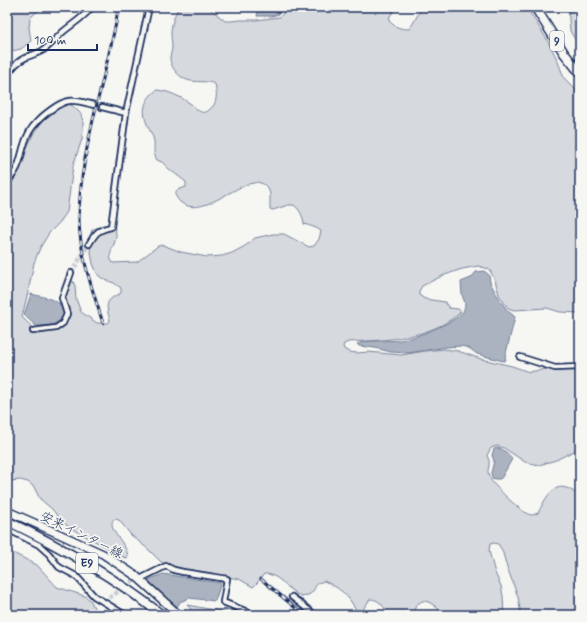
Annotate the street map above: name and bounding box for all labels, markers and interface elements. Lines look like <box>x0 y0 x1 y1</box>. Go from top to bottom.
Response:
scale bar <box>28 26 97 52</box>
road number: 9 <box>550 31 564 51</box>
text: 100 m <box>34 33 66 49</box>
street label: 安来インター線 <box>37 508 127 563</box>
road number: E9 <box>76 553 98 573</box>

